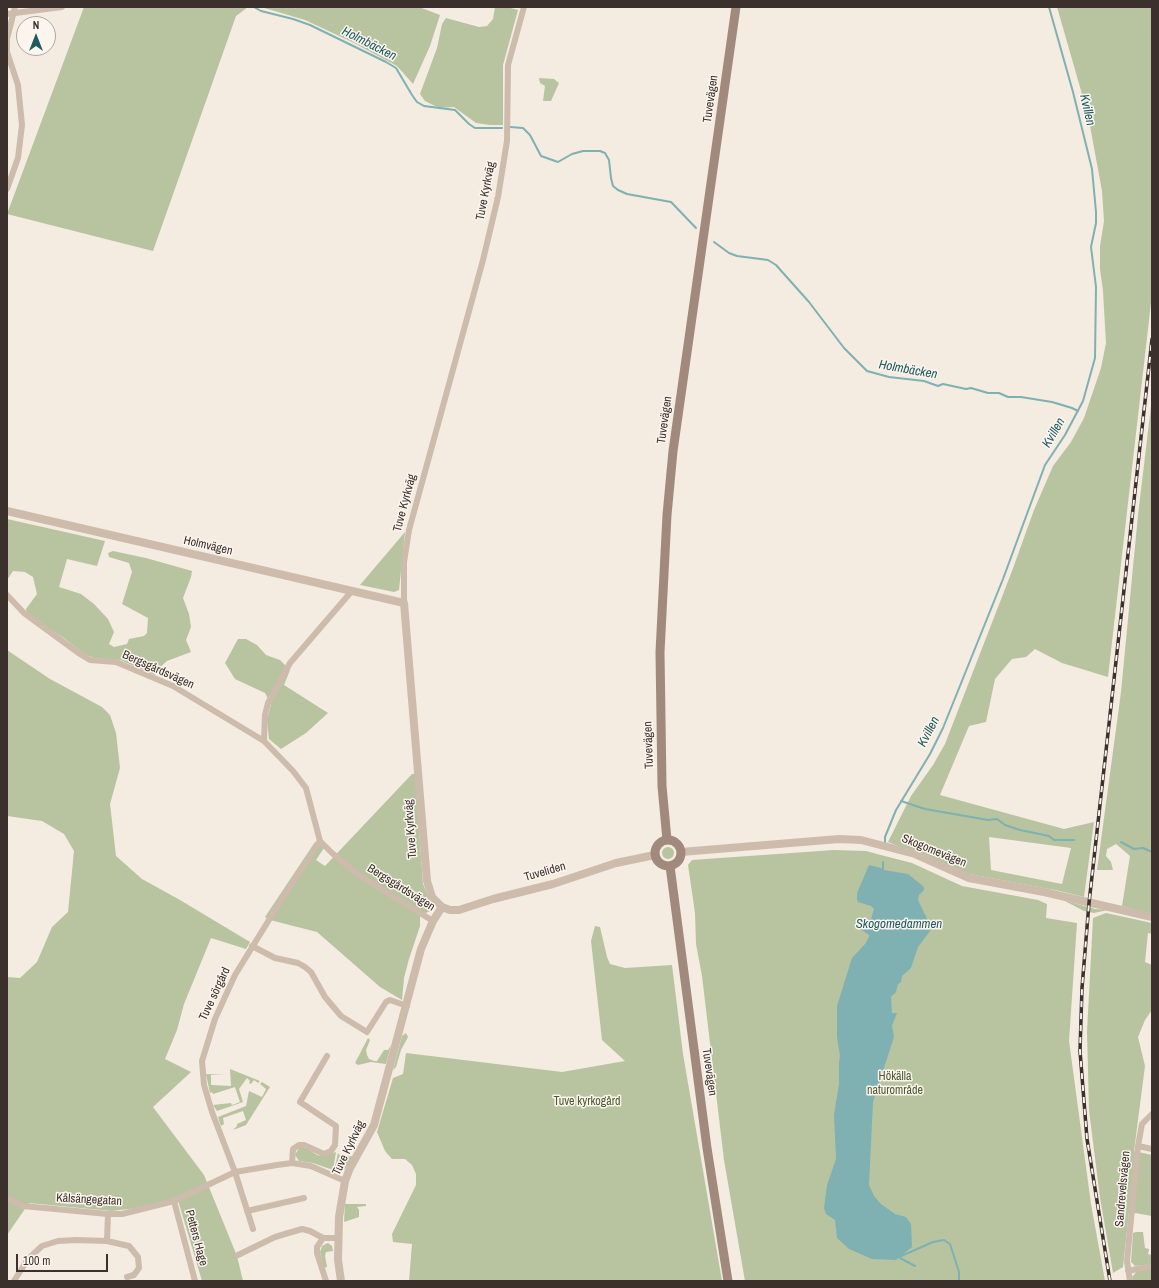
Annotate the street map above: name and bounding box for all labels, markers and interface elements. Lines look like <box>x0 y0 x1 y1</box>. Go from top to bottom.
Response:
north arrow <box>16 16 56 56</box>
text: N <box>33 18 39 32</box>
water label: Holmbäcken <box>339 24 399 64</box>
street label: Tuvevägen <box>701 74 721 124</box>
water label: Kvillen <box>1076 93 1098 127</box>
street label: Tuve Kyrkväg <box>473 161 499 221</box>
water label: Holmbäcken <box>877 357 939 383</box>
street label: Tuvevägen <box>655 395 675 445</box>
water label: Kvillen <box>1039 415 1069 451</box>
street label: Tuve Kyrkväg <box>390 472 420 534</box>
street label: Holmvägen <box>182 533 234 559</box>
street label: Bergsgårdsvägen <box>120 648 196 692</box>
water label: Kvillen <box>915 714 943 750</box>
street label: Tuvevägen <box>641 721 657 769</box>
street label: Tuve Kyrkväg <box>402 799 420 859</box>
street label: Skogomevägen <box>900 832 968 870</box>
street label: Tuveliden <box>523 859 567 885</box>
street label: Bergsgårdsvägen <box>364 861 438 915</box>
water label: Skogomedammen <box>856 917 942 933</box>
street label: Tuve sörgård <box>196 965 234 1023</box>
street label: Tuvevägen <box>699 1047 719 1097</box>
park label: Hökälla naturområde <box>867 1070 923 1098</box>
park label: Tuve kyrkogård <box>554 1095 620 1109</box>
street label: Tuve Kyrkväg <box>330 1118 368 1178</box>
street label: Sandrevelsvägen <box>1113 1151 1133 1227</box>
street label: Kålsängegatan <box>56 1191 122 1209</box>
street label: Petters Hage <box>182 1208 210 1268</box>
scale bar <box>18 1246 110 1272</box>
text: 100 m <box>23 1253 50 1269</box>

